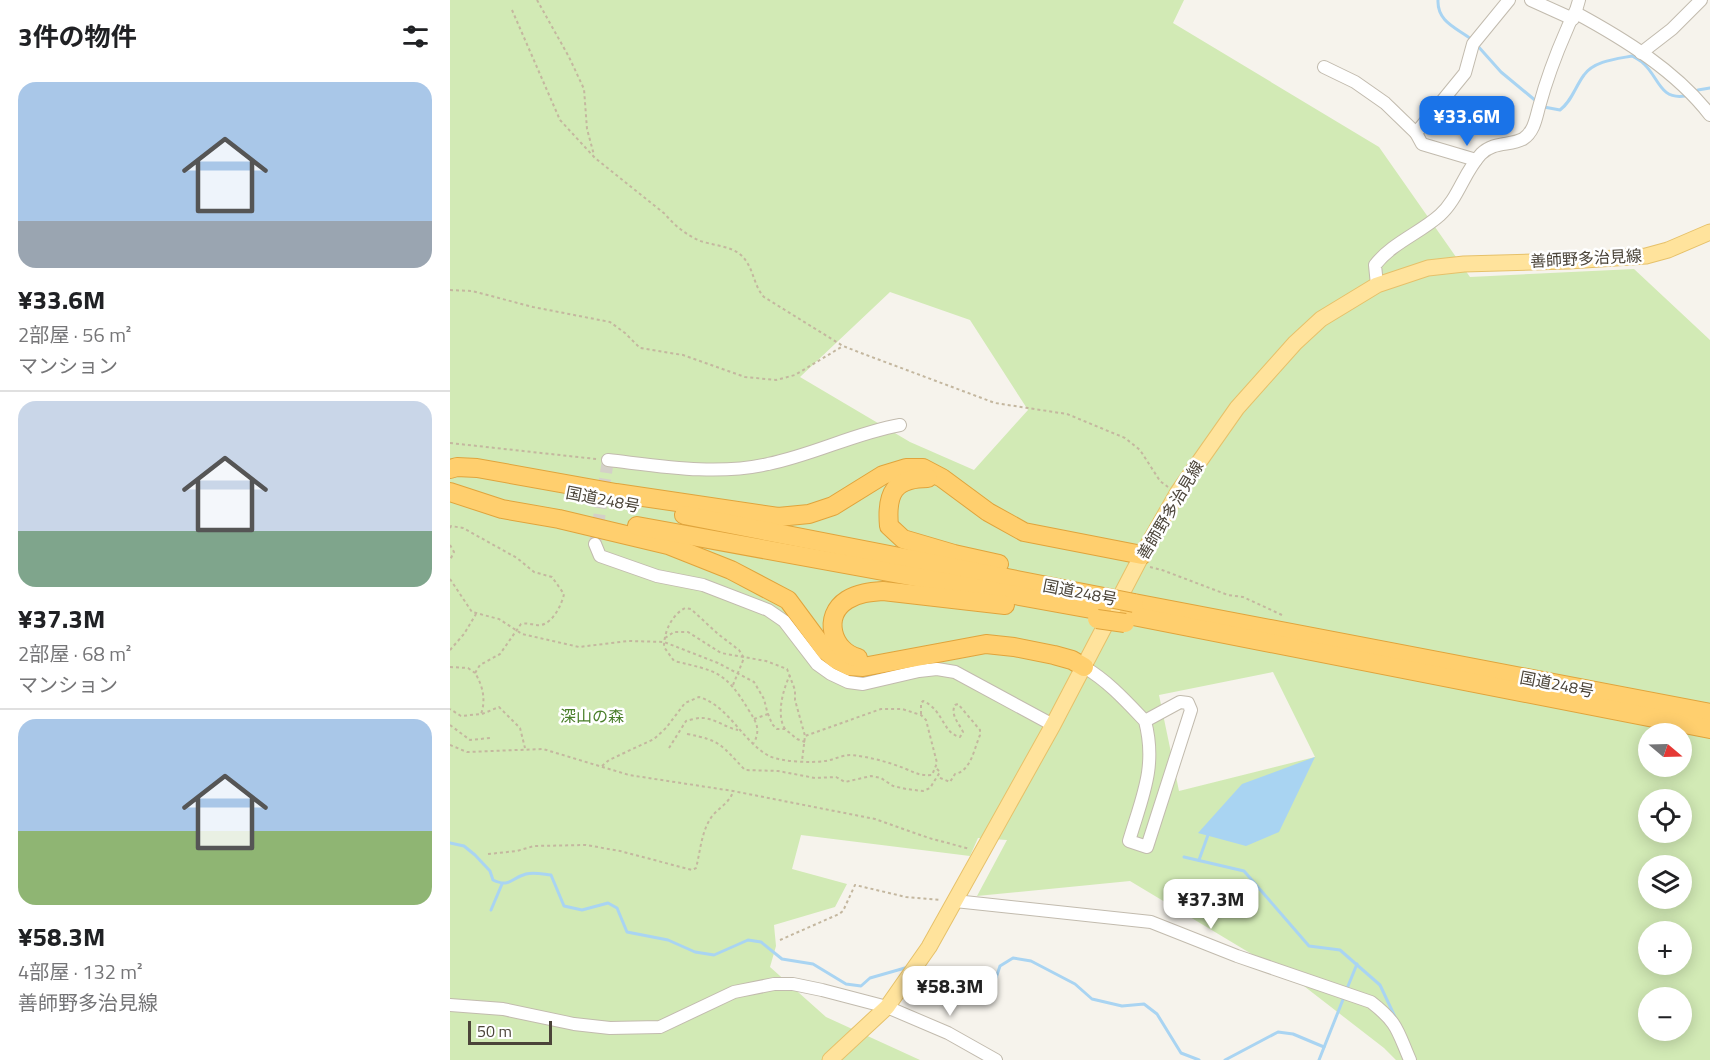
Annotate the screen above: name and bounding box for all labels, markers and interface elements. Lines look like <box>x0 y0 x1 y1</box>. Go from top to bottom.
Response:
text: 3件の物件 <box>18 17 137 56</box>
icon: filters <box>399 20 432 53</box>
pin: ¥33.6M <box>1418 96 1516 147</box>
text: ¥33.6M <box>1433 100 1501 131</box>
icon: home <box>171 121 279 229</box>
street label: 善師野多治見線 <box>1529 243 1643 273</box>
text: ¥33.6M <box>18 280 105 319</box>
text: 2部屋 · 56 m² <box>18 319 131 350</box>
text: マンション <box>18 350 118 381</box>
icon: home <box>171 440 279 548</box>
street label: 善師野多治見線 <box>1131 456 1209 564</box>
street label: 国道248号 <box>564 480 642 518</box>
street label: 国道248号 <box>1041 573 1119 611</box>
text: ¥37.3M <box>18 599 105 638</box>
text: 2部屋 · 68 m² <box>18 638 131 669</box>
street label: 国道248号 <box>1518 665 1596 703</box>
text: マンション <box>18 669 118 700</box>
park label: 深山の森 <box>560 704 624 728</box>
north arrow <box>1638 723 1692 777</box>
map controls <box>1638 723 1692 1041</box>
icon: home <box>171 758 279 866</box>
button: locate <box>1638 789 1692 843</box>
button: layers <box>1638 855 1692 909</box>
pin: ¥37.3M <box>1162 879 1260 930</box>
text: ¥37.3M <box>1177 883 1245 914</box>
text: ¥58.3M <box>18 917 105 956</box>
button: + <box>1638 921 1692 975</box>
text: 4部屋 · 132 m² <box>18 956 143 987</box>
pin: ¥58.3M <box>901 966 999 1017</box>
text: ¥58.3M <box>916 970 984 1001</box>
text: 善師野多治見線 <box>18 987 158 1018</box>
button: − <box>1638 987 1692 1041</box>
scale bar <box>468 1018 552 1046</box>
text: 50 m <box>477 1019 512 1043</box>

